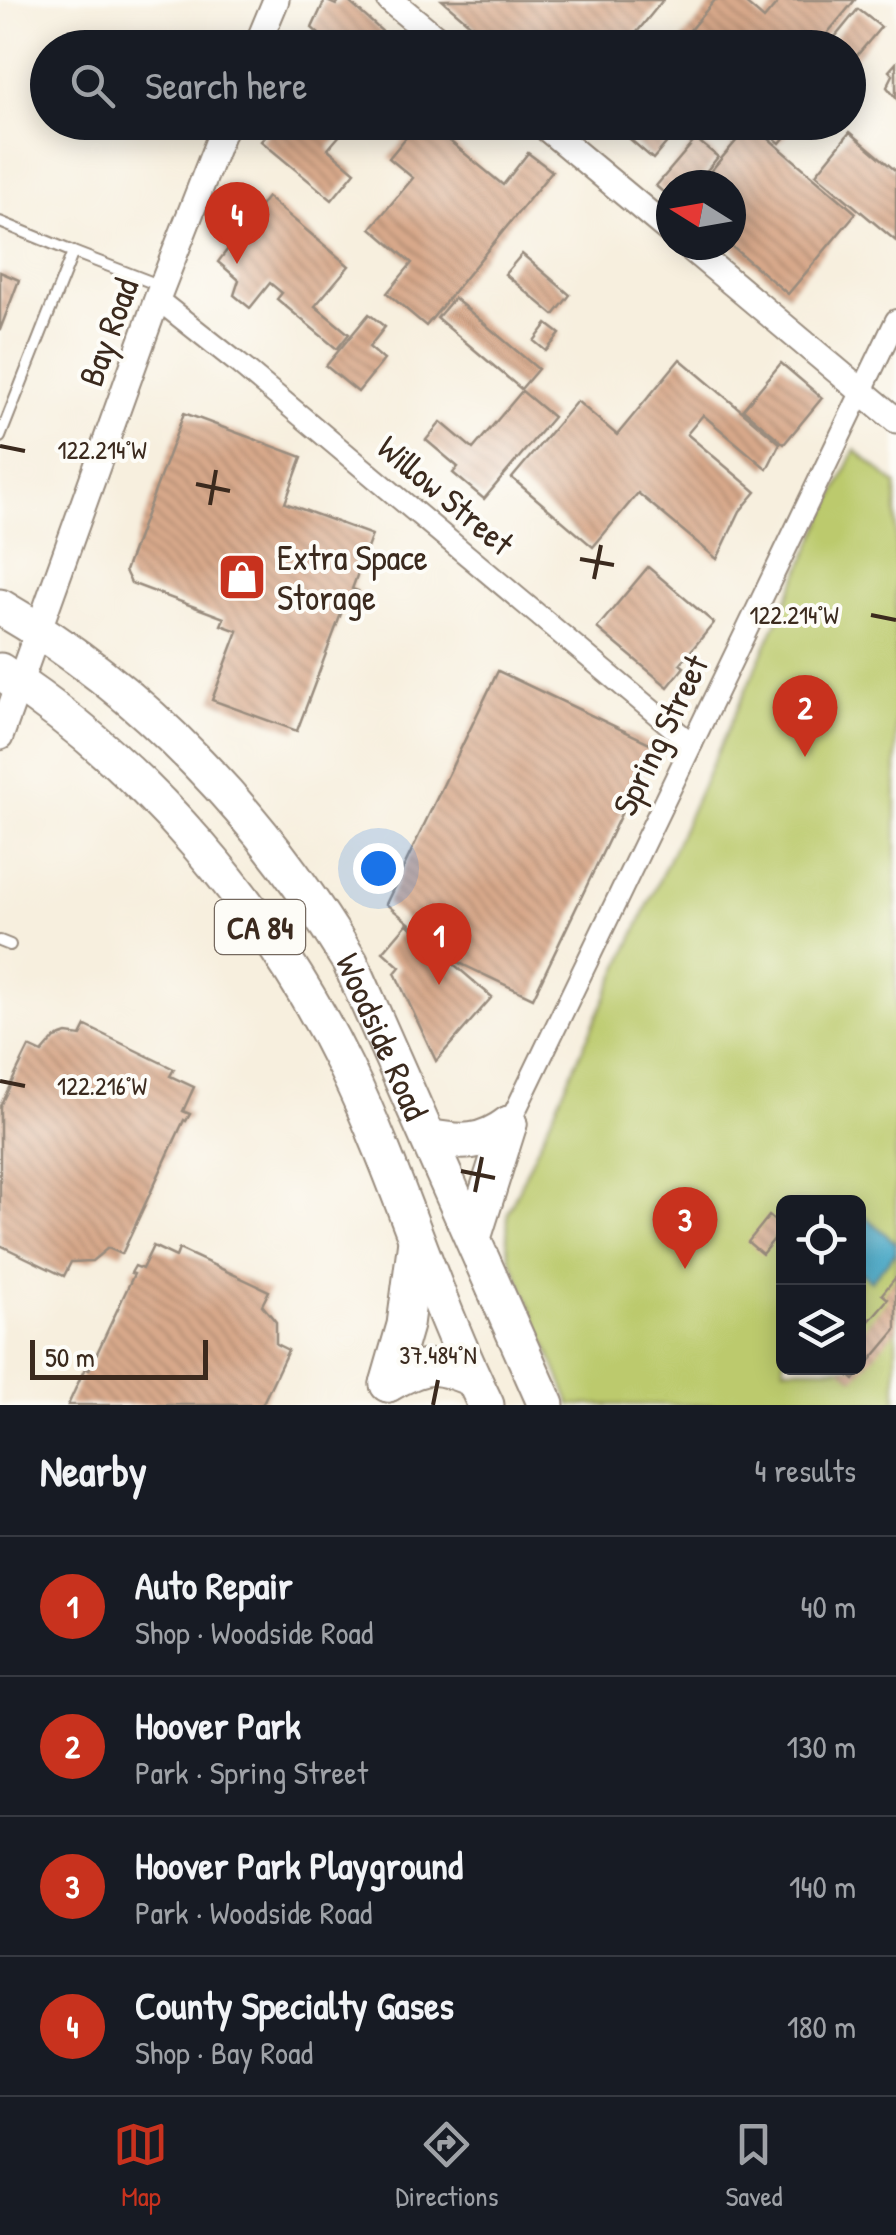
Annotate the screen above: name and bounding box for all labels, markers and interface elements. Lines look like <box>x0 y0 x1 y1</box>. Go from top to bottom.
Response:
search box <box>30 30 866 140</box>
icon: search <box>65 58 120 113</box>
text: Search here <box>145 59 307 111</box>
north arrow <box>656 170 746 260</box>
pin: 4 <box>204 182 270 264</box>
street label: Bay Road <box>67 271 149 393</box>
street label: Willow Street <box>368 424 525 566</box>
text: 122.214°W <box>57 433 147 467</box>
place label: Extra Space Storage <box>277 534 428 621</box>
shop icon: Extra Space Storage <box>216 551 268 603</box>
text: 122.214°W <box>749 598 839 632</box>
street label: Spring Street <box>601 646 720 823</box>
pin: 2 <box>772 674 838 757</box>
your location <box>353 843 404 894</box>
road number: CA 84 <box>215 900 305 954</box>
pin: 1 <box>406 902 472 985</box>
street label: Woodside Road <box>325 945 440 1127</box>
text: 122.216°W <box>57 1069 147 1103</box>
pin: 3 <box>652 1186 718 1269</box>
map controls <box>776 1195 866 1375</box>
button: locate <box>776 1195 866 1285</box>
button: layers <box>776 1285 866 1375</box>
scale bar <box>30 1335 208 1380</box>
text: 50 m <box>45 1338 95 1376</box>
text: 37.484°N <box>399 1338 477 1372</box>
text: Nearby <box>40 1442 147 1499</box>
text: 4 results <box>755 1449 856 1492</box>
text: Auto Repair <box>135 1559 293 1611</box>
text: 1 <box>67 1585 78 1628</box>
text: 40 m <box>801 1585 856 1628</box>
text: Shop · Woodside Road <box>135 1611 373 1654</box>
text: Hoover Park <box>135 1699 301 1751</box>
text: 2 <box>65 1725 80 1768</box>
text: 130 m <box>787 1725 856 1768</box>
text: Park · Spring Street <box>135 1751 368 1794</box>
text: Hoover Park Playground <box>135 1839 463 1891</box>
text: 3 <box>65 1865 80 1908</box>
text: 140 m <box>789 1865 856 1908</box>
text: Park · Woodside Road <box>135 1891 372 1934</box>
text: County Specialty Gases <box>135 1979 454 2031</box>
text: 4 <box>66 2005 79 2048</box>
text: 180 m <box>787 2005 856 2048</box>
text: Shop · Bay Road <box>135 2031 313 2074</box>
tab: Map <box>113 2117 168 2215</box>
tab: Directions <box>395 2117 498 2215</box>
tab: Saved <box>725 2117 783 2215</box>

